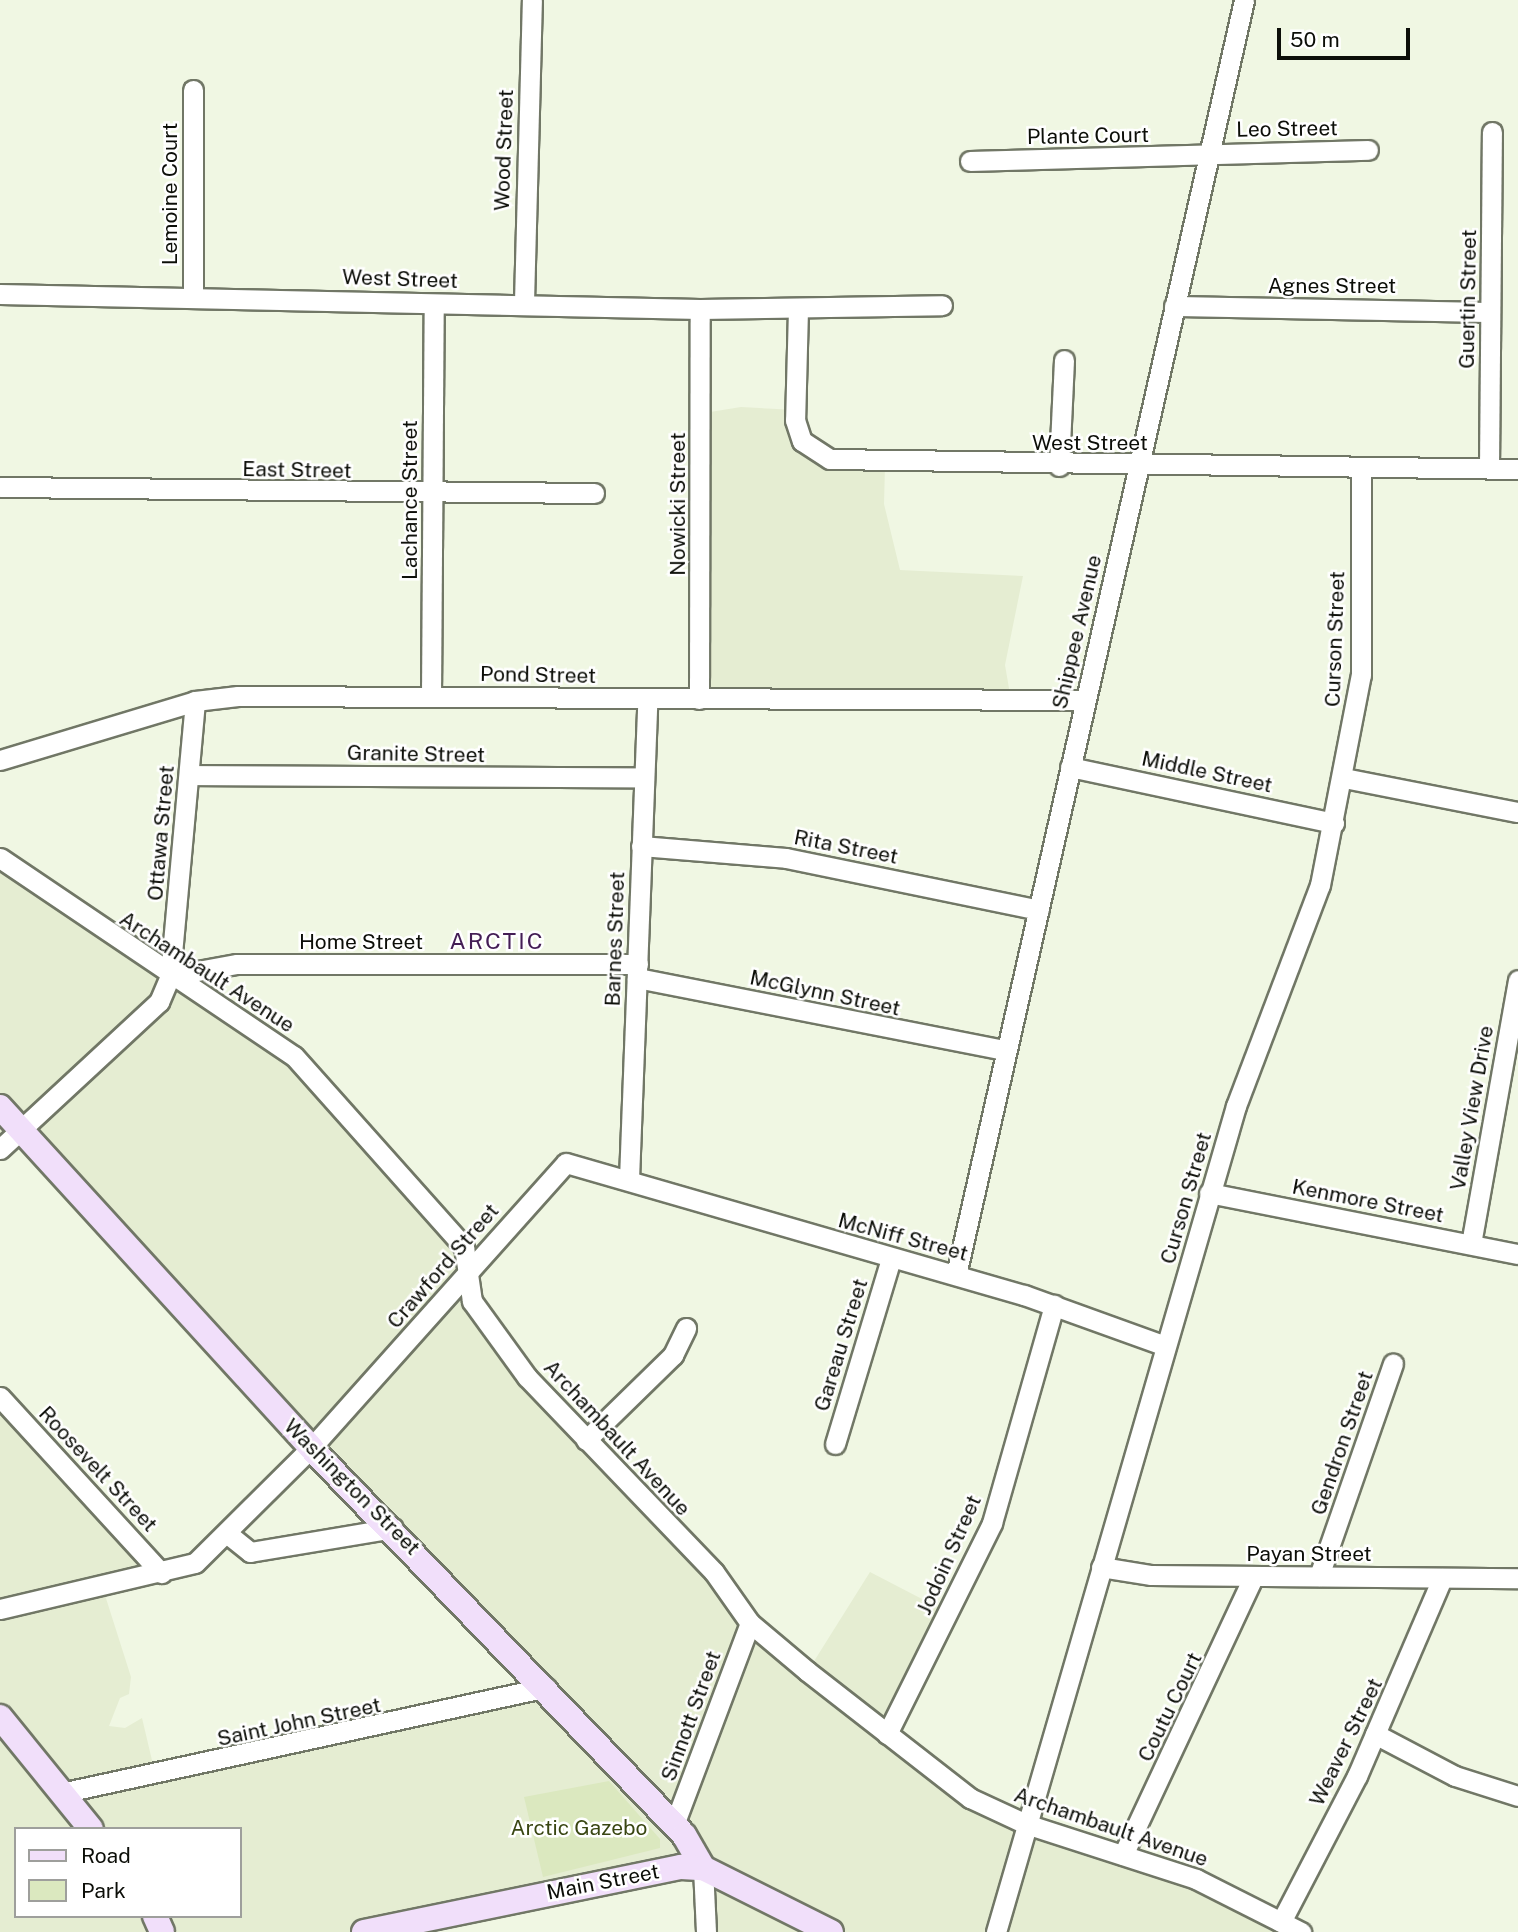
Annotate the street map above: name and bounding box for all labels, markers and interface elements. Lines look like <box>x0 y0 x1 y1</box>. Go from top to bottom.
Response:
scale bar <box>1280 14 1413 58</box>
text: 50 m <box>1290 27 1340 52</box>
street label: Wood Street <box>489 89 519 211</box>
street label: Leo Street <box>1236 116 1338 142</box>
street label: Plante Court <box>1027 122 1149 150</box>
street label: Lemoine Court <box>157 123 183 265</box>
street label: Guertin Street <box>1454 229 1482 369</box>
street label: West Street <box>342 264 458 294</box>
street label: Agnes Street <box>1268 273 1396 299</box>
street label: Lachance Street <box>397 420 423 580</box>
street label: West Street <box>1032 430 1148 456</box>
street label: Nowicki Street <box>665 432 691 576</box>
street label: East Street <box>242 456 352 484</box>
street label: Shippee Avenue <box>1047 552 1107 712</box>
street label: Curson Street <box>1320 571 1350 707</box>
street label: Pond Street <box>480 661 596 689</box>
street label: Granite Street <box>347 740 485 768</box>
street label: Middle Street <box>1139 746 1275 798</box>
street label: Ottawa Street <box>143 764 179 902</box>
street label: Rita Street <box>792 825 900 869</box>
street label: Barnes Street <box>600 871 630 1007</box>
street label: Archambault Avenue <box>115 906 299 1038</box>
district label: ARCTIC <box>450 927 544 955</box>
street label: Home Street <box>299 929 423 955</box>
street label: McGlynn Street <box>747 965 903 1021</box>
street label: Valley View Drive <box>1445 1023 1499 1193</box>
street label: Curson Street <box>1155 1129 1217 1267</box>
street label: Kenmore Street <box>1290 1174 1446 1228</box>
street label: Crawford Street <box>382 1198 504 1334</box>
street label: McNiff Street <box>835 1208 971 1266</box>
street label: Gareau Street <box>809 1276 873 1414</box>
street label: Archambault Avenue <box>538 1355 696 1521</box>
street label: Gendron Street <box>1306 1368 1378 1518</box>
street label: Roosevelt Street <box>33 1401 163 1537</box>
street label: Washington Street <box>279 1414 425 1560</box>
street label: Jodoin Street <box>911 1491 987 1619</box>
street label: Payan Street <box>1246 1541 1372 1567</box>
street label: Sinnott Street <box>656 1647 726 1785</box>
street label: Coutu Court <box>1133 1648 1207 1766</box>
street label: Weaver Street <box>1304 1674 1388 1810</box>
street label: Saint John Street <box>215 1692 383 1752</box>
street label: Archambault Avenue <box>1011 1782 1211 1872</box>
park label: Arctic Gazebo <box>510 1815 648 1841</box>
legend <box>14 1827 242 1918</box>
text: Road <box>81 1843 131 1868</box>
street label: Main Street <box>545 1859 661 1905</box>
text: Park <box>81 1878 126 1903</box>

